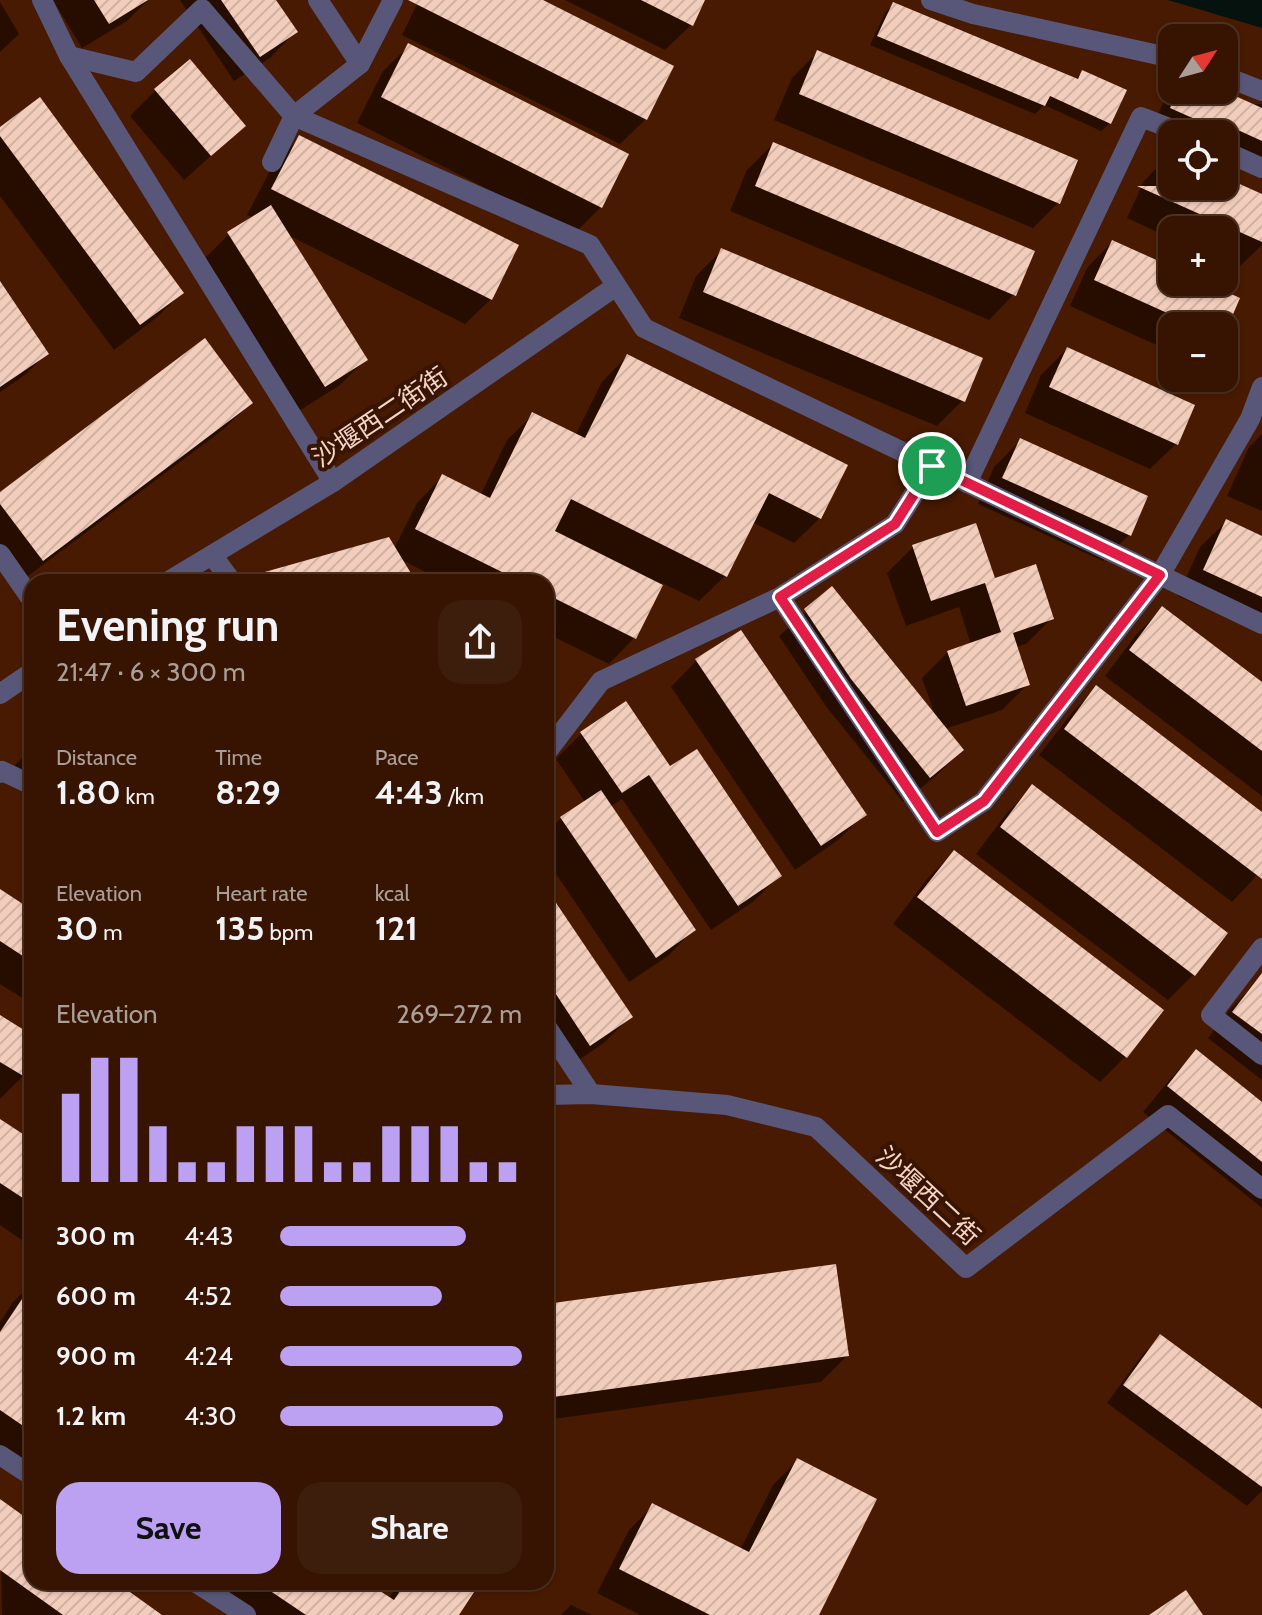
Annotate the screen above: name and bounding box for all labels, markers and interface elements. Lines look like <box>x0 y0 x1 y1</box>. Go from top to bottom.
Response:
north arrow <box>1158 24 1238 104</box>
map controls <box>1158 24 1238 392</box>
button: locate <box>1158 120 1238 200</box>
button: + <box>1158 216 1238 296</box>
button: − <box>1158 312 1238 392</box>
street label: 沙堰西二街街 <box>306 360 454 474</box>
pin <box>898 432 966 500</box>
icon: arrive <box>910 444 954 488</box>
text: Evening run <box>56 599 279 652</box>
button: share <box>438 600 522 684</box>
text: 21:47 · 6 × 300 m <box>56 656 246 688</box>
text: Distance <box>56 744 137 771</box>
text: Time <box>215 744 262 771</box>
text: Pace <box>375 744 419 771</box>
text: 1.80 <box>56 771 121 813</box>
text: 8:29 <box>215 771 281 813</box>
text: 4:43 <box>375 771 443 813</box>
text: km <box>121 783 155 810</box>
text: /km <box>443 783 484 810</box>
text: Elevation <box>56 880 142 907</box>
text: Heart rate <box>215 880 307 907</box>
text: kcal <box>375 880 410 907</box>
text: 30 <box>56 907 98 949</box>
text: 135 <box>215 907 264 949</box>
text: 121 <box>375 907 418 949</box>
text: m <box>98 919 123 946</box>
text: bpm <box>264 919 313 946</box>
text: Elevation <box>56 998 158 1030</box>
text: 269–272 m <box>396 998 522 1030</box>
street label: 沙堰西二街 <box>870 1140 986 1252</box>
text: 300 m <box>56 1220 135 1252</box>
text: 4:43 <box>184 1220 234 1252</box>
text: 600 m <box>56 1280 136 1312</box>
text: 4:52 <box>184 1280 232 1312</box>
text: 900 m <box>56 1340 136 1372</box>
text: 4:24 <box>184 1340 233 1372</box>
text: 1.2 km <box>56 1400 126 1432</box>
text: 4:30 <box>184 1400 237 1432</box>
button: Save <box>56 1482 281 1574</box>
button: Share <box>297 1482 522 1574</box>

